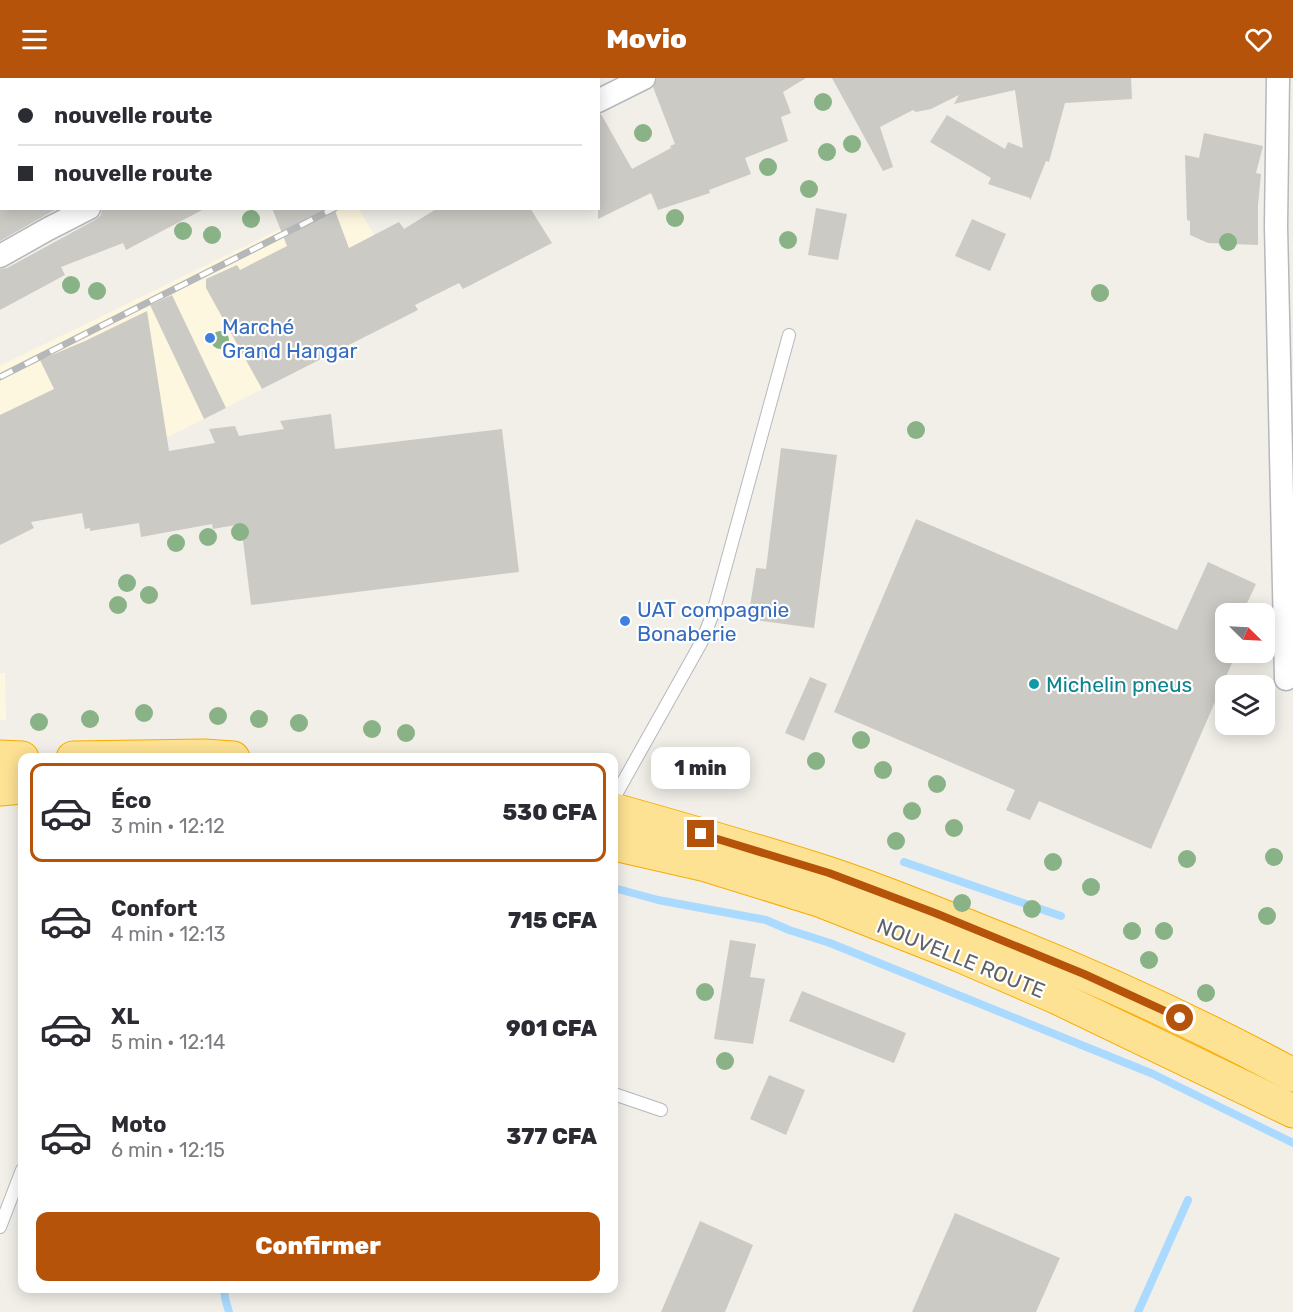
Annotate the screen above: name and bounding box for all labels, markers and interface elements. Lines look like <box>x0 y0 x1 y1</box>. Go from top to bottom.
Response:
icon: menu <box>18 23 51 56</box>
text: Movio <box>606 23 687 55</box>
icon: heart <box>1242 23 1275 56</box>
text: nouvelle route <box>54 102 213 129</box>
text: nouvelle route <box>54 160 213 187</box>
place label: Marché Grand Hangar <box>222 314 358 363</box>
marker: Marché Grand Hangar <box>203 331 217 345</box>
place label: UAT compagnie Bonaberie <box>637 597 789 646</box>
north arrow <box>1215 603 1275 663</box>
map controls <box>1215 603 1275 735</box>
marker: UAT compagnie Bonaberie <box>618 614 632 628</box>
place label: Michelin pneus <box>1046 672 1192 697</box>
button: layers <box>1215 675 1275 735</box>
marker: Michelin pneus <box>1027 677 1041 691</box>
callout: 1 min <box>652 747 750 789</box>
text: 1 min <box>674 756 727 780</box>
icon: car <box>39 786 93 840</box>
text: Éco <box>111 787 151 814</box>
text: 530 CFA <box>502 799 597 826</box>
text: 3 min · 12:12 <box>111 814 225 838</box>
route end <box>687 820 714 847</box>
icon: car <box>39 894 93 948</box>
text: Confort <box>111 895 197 922</box>
text: 715 CFA <box>508 907 597 934</box>
street label: NOUVELLE ROUTE <box>873 913 1049 1003</box>
text: 4 min · 12:13 <box>111 922 225 946</box>
icon: car <box>39 1002 93 1056</box>
text: XL <box>111 1003 139 1030</box>
route start <box>1166 1004 1193 1031</box>
text: 901 CFA <box>506 1015 597 1042</box>
text: 5 min · 12:14 <box>111 1030 225 1054</box>
icon: car <box>39 1110 93 1164</box>
text: Moto <box>111 1111 166 1138</box>
text: 377 CFA <box>506 1123 597 1150</box>
text: 6 min · 12:15 <box>111 1138 225 1162</box>
button: Confirmer <box>36 1212 600 1281</box>

